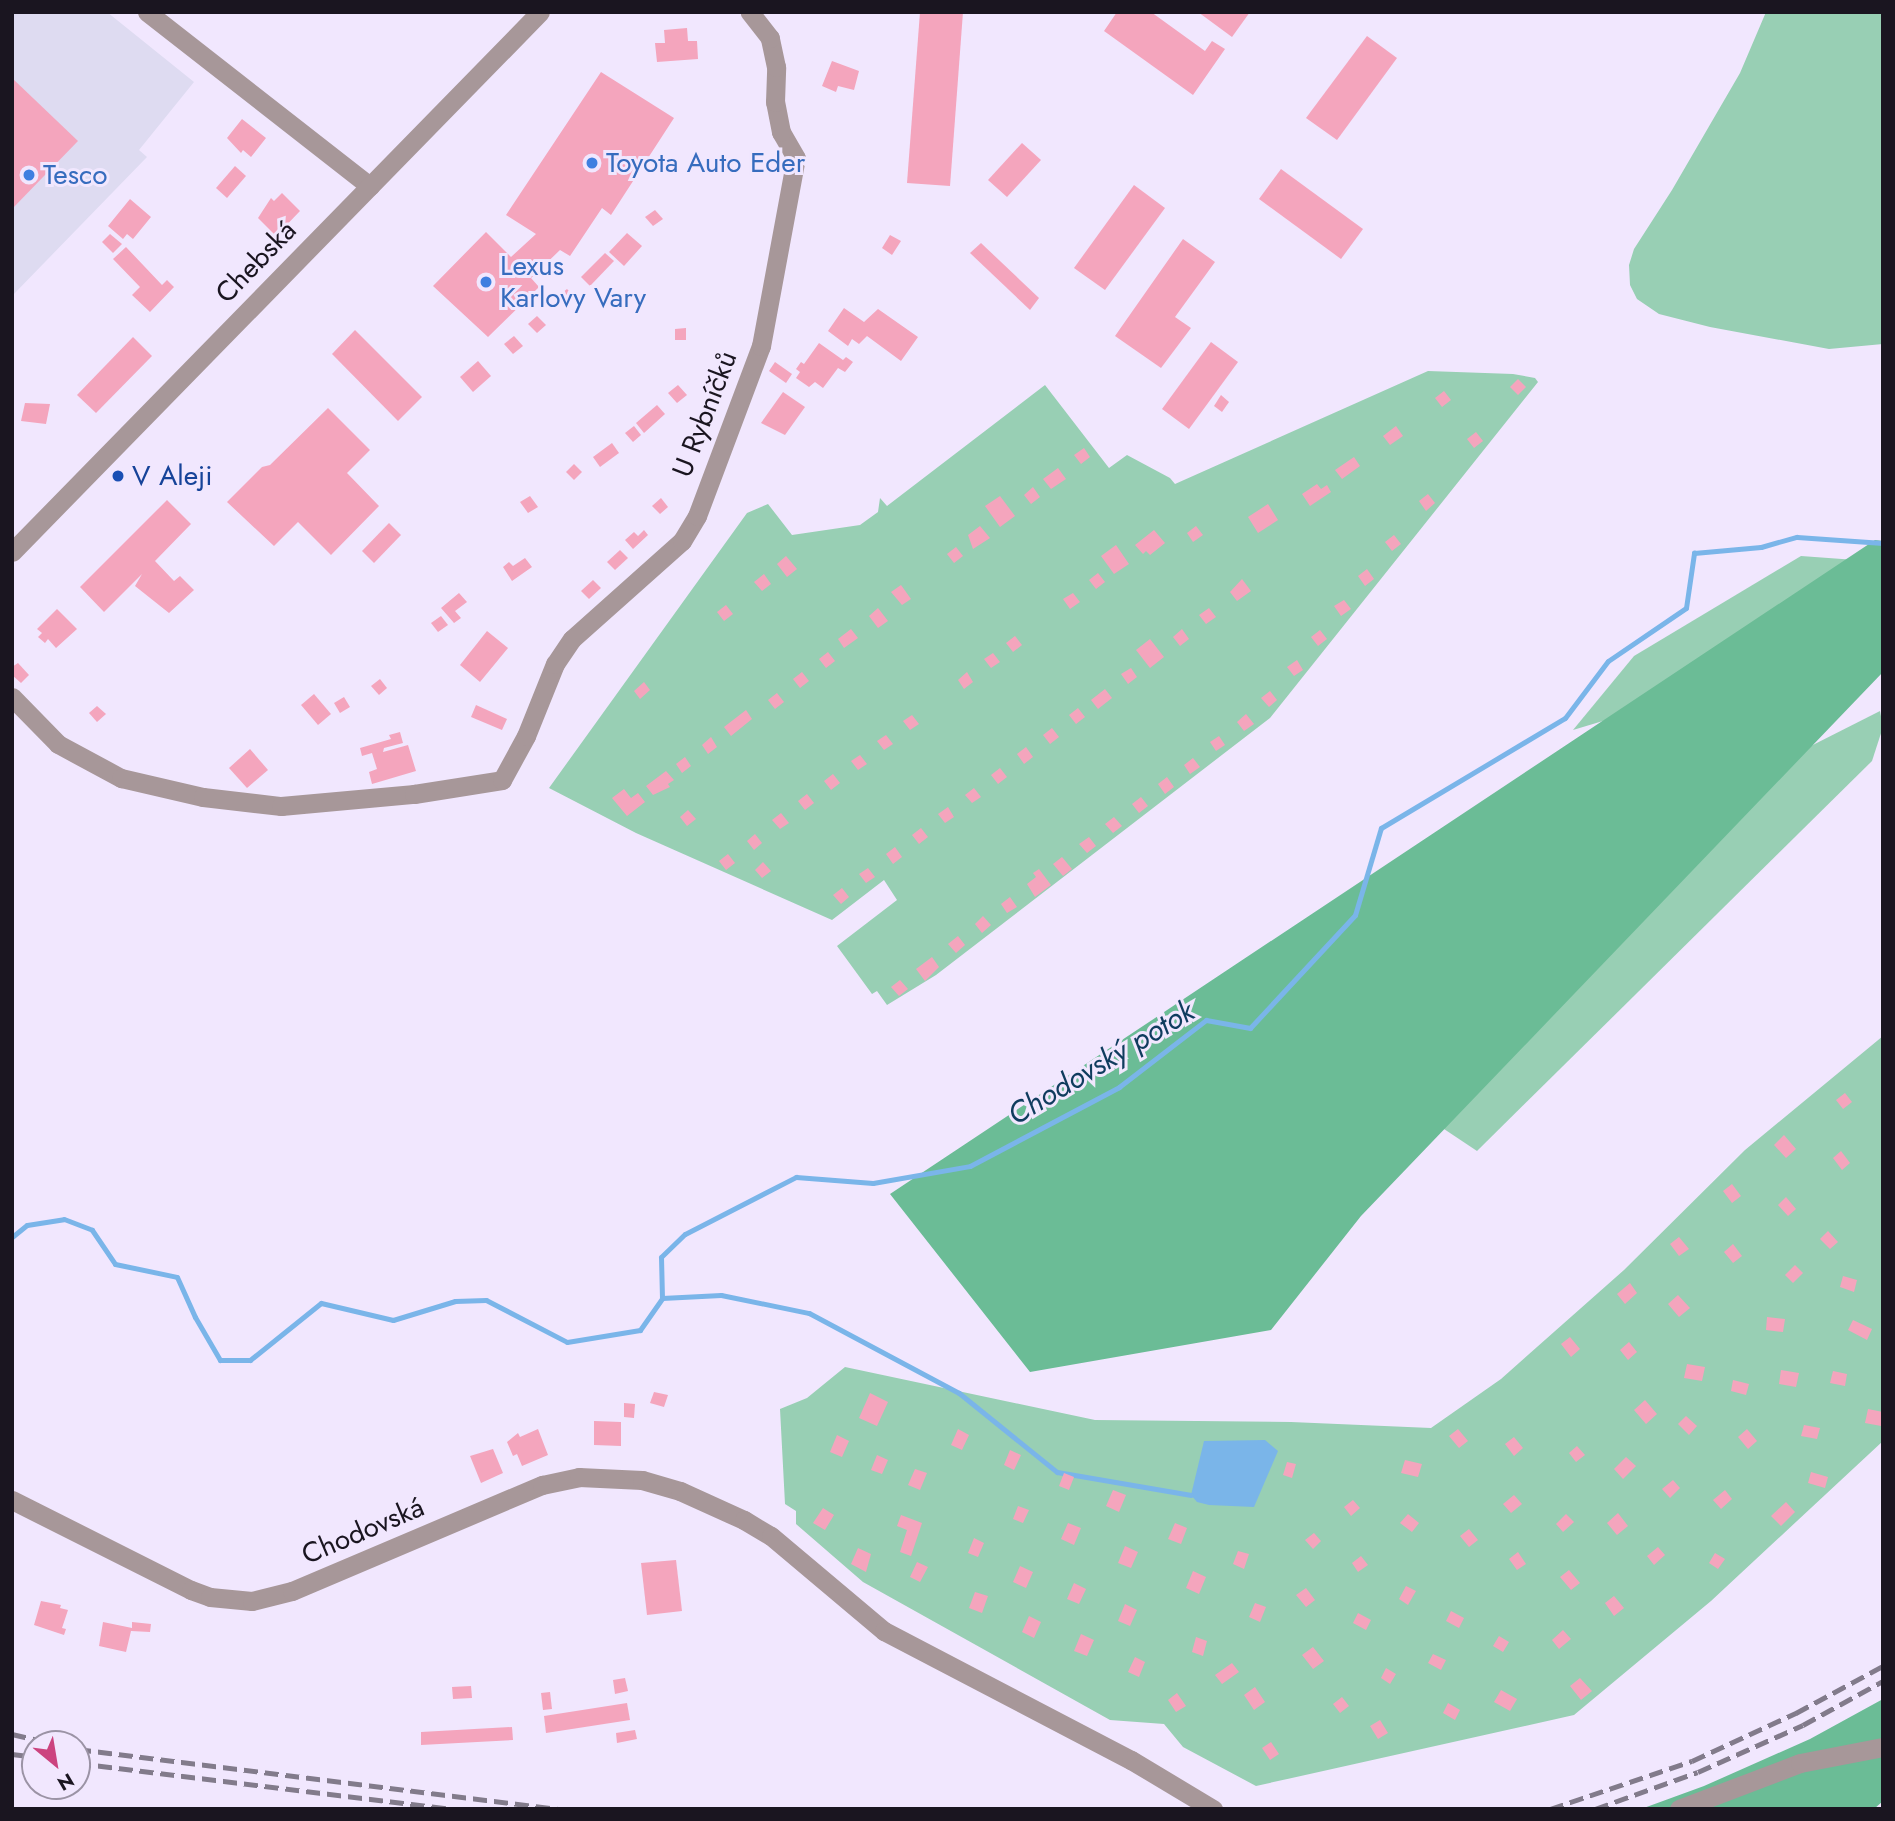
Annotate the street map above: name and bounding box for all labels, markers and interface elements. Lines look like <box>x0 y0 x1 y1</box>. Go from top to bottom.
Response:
place label: Toyota Auto Eder <box>606 146 805 180</box>
marker: Toyota Auto Eder <box>584 155 600 171</box>
place label: Tesco <box>43 158 108 192</box>
marker: Tesco <box>21 167 37 183</box>
street label: Chebská <box>209 214 303 310</box>
place label: Lexus Karlovy Vary <box>500 249 646 315</box>
marker: Lexus Karlovy Vary <box>478 274 494 290</box>
street label: U Rybníčků <box>666 346 744 482</box>
place label: V Aleji <box>132 459 212 493</box>
marker: V Aleji <box>110 468 126 484</box>
water label: Chodovský potok <box>1001 993 1201 1133</box>
street label: Chodovská <box>297 1490 429 1572</box>
north arrow <box>21 1730 91 1800</box>
text: N <box>52 1766 79 1797</box>

